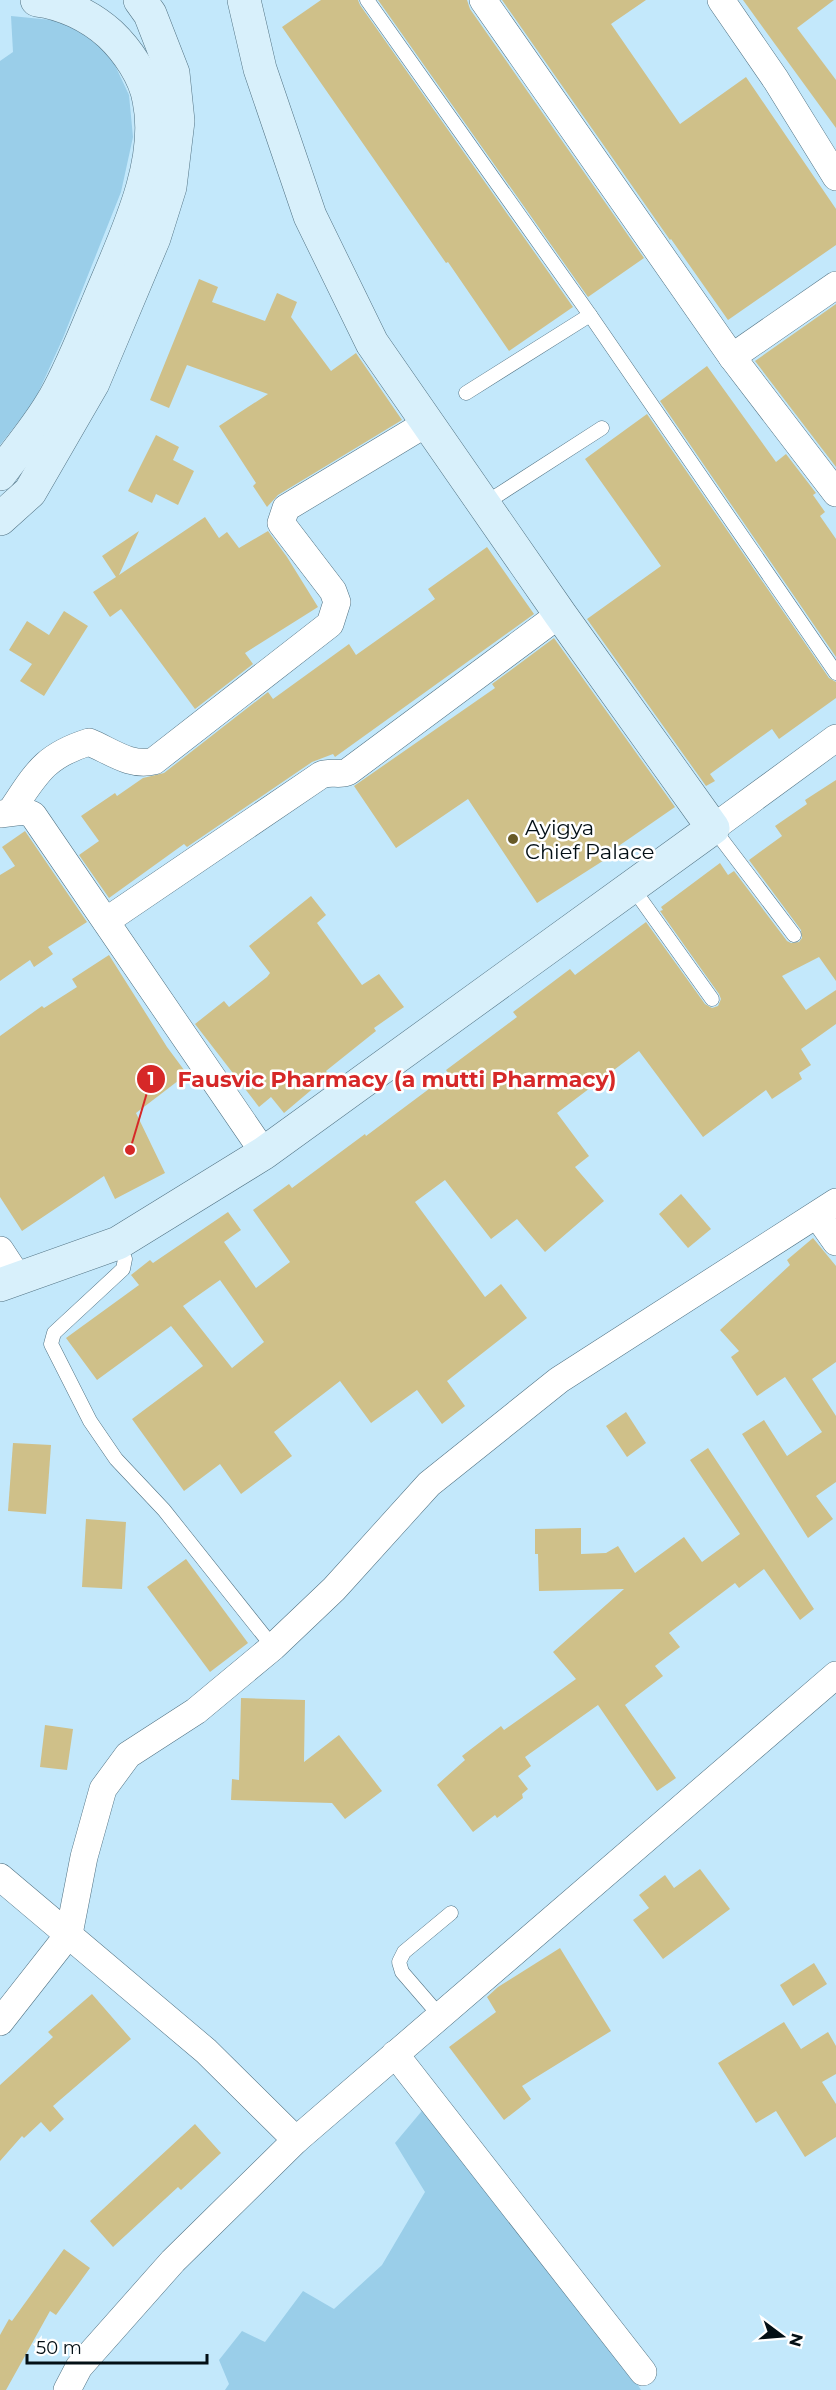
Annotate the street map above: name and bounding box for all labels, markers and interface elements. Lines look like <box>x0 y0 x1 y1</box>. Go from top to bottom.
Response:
place label: Ayigya Chief Palace <box>525 815 655 864</box>
marker: Ayigya Chief Palace <box>506 832 520 846</box>
callout: Fausvic Pharmacy (a mutti Pharmacy) <box>136 1059 629 1099</box>
text: Fausvic Pharmacy (a mutti Pharmacy) <box>178 1066 616 1093</box>
text: 1 <box>147 1068 155 1090</box>
north arrow <box>752 2306 812 2366</box>
scale bar <box>27 2327 207 2365</box>
text: N <box>785 2331 807 2349</box>
text: 50 m <box>36 2337 82 2359</box>

